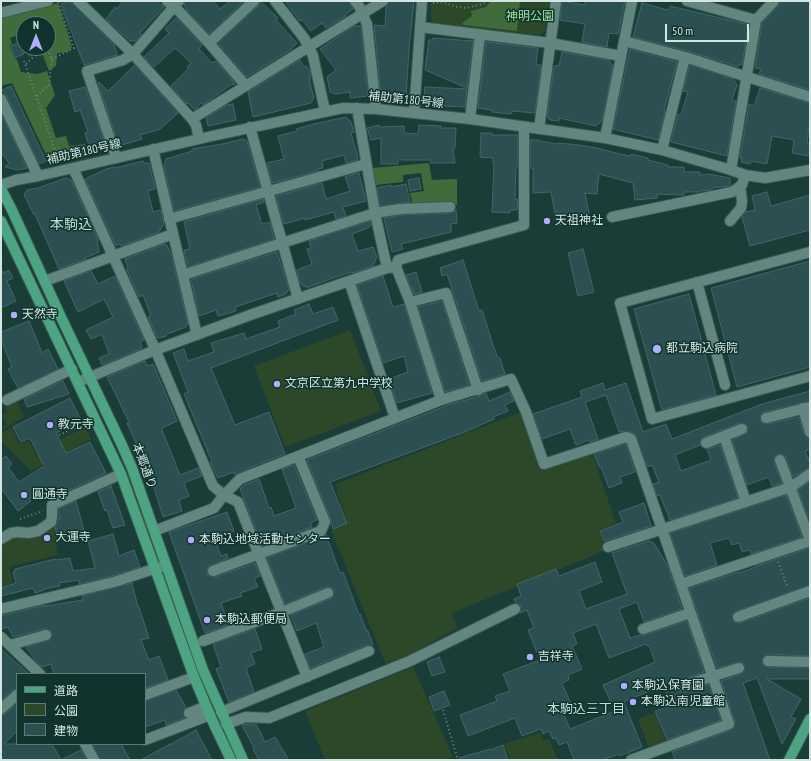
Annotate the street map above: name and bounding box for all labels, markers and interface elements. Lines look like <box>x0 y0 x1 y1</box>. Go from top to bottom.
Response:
park label: 神明公園 <box>506 10 554 24</box>
north arrow <box>16 16 56 56</box>
scale bar <box>667 16 751 42</box>
text: N <box>33 18 39 32</box>
text: 50 m <box>672 23 693 38</box>
street label: 補助第180号線 <box>367 89 445 111</box>
street label: 補助第180号線 <box>45 136 123 168</box>
place label: 天祖神社 <box>555 214 603 228</box>
marker: 天祖神社 <box>542 216 552 226</box>
district label: 本駒込 <box>50 217 92 233</box>
place label: 天然寺 <box>22 308 58 322</box>
marker: 天然寺 <box>9 310 19 320</box>
place label: 都立駒込病院 <box>666 342 738 356</box>
marker: 都立駒込病院 <box>651 343 663 355</box>
place label: 文京区立第九中学校 <box>285 377 393 391</box>
marker: 文京区立第九中学校 <box>272 379 282 389</box>
place label: 教元寺 <box>58 418 94 432</box>
marker: 教元寺 <box>45 420 55 430</box>
street label: 本郷通り <box>129 441 159 491</box>
place label: 圓通寺 <box>32 488 68 502</box>
marker: 圓通寺 <box>19 490 29 500</box>
place label: 大運寺 <box>55 531 91 545</box>
marker: 大運寺 <box>42 533 52 543</box>
place label: 本駒込地域活動センター <box>199 533 331 547</box>
marker: 本駒込地域活動センター <box>186 535 196 545</box>
place label: 本駒込郵便局 <box>215 613 287 627</box>
marker: 本駒込郵便局 <box>202 615 212 625</box>
place label: 吉祥寺 <box>538 650 574 664</box>
marker: 吉祥寺 <box>525 652 535 662</box>
legend <box>16 673 146 745</box>
place label: 本駒込保育園 <box>632 679 704 693</box>
marker: 本駒込保育園 <box>619 681 629 691</box>
text: 道路 <box>54 683 78 698</box>
place label: 本駒込南児童館 <box>641 695 725 709</box>
marker: 本駒込南児童館 <box>628 697 638 707</box>
district label: 本駒込三丁目 <box>547 701 625 717</box>
text: 公園 <box>54 703 78 718</box>
text: 建物 <box>54 723 78 738</box>

